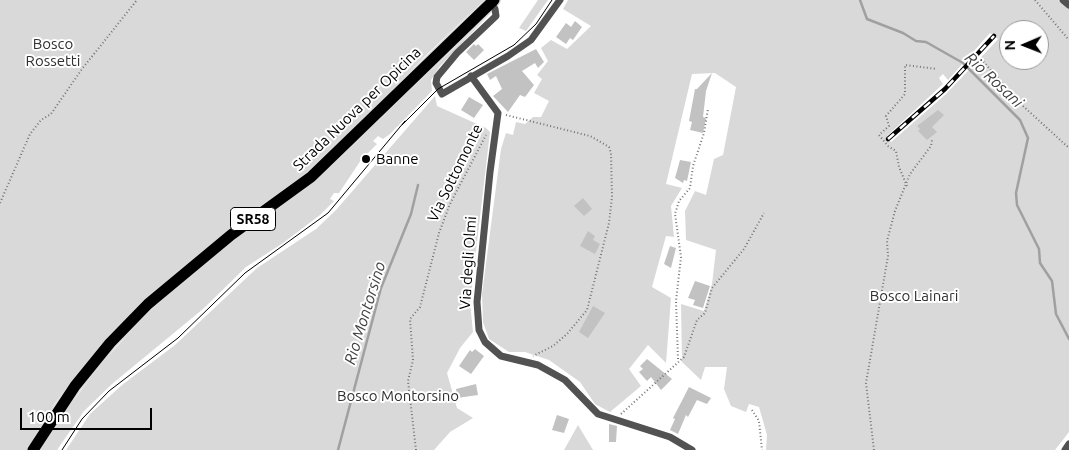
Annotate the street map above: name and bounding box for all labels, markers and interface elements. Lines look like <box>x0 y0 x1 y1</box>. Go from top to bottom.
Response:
north arrow <box>999 20 1049 70</box>
park label: Bosco Rossetti <box>26 35 80 70</box>
text: N <box>1002 40 1018 51</box>
street label: Strada Nuova per Opicina <box>289 43 425 175</box>
water label: Rio Rosani <box>961 48 1027 112</box>
street label: Via Sottomonte <box>424 121 486 225</box>
place label: Banne <box>376 150 419 168</box>
marker: Banne <box>360 153 372 165</box>
road number: SR58 <box>230 208 276 230</box>
street label: Via degli Olmi <box>456 216 480 310</box>
water label: Rio Montorsino <box>340 259 390 367</box>
park label: Bosco Lainari <box>870 287 958 305</box>
park label: Bosco Montorsino <box>337 387 459 405</box>
scale bar <box>22 398 155 430</box>
text: 100 m <box>28 408 70 425</box>

